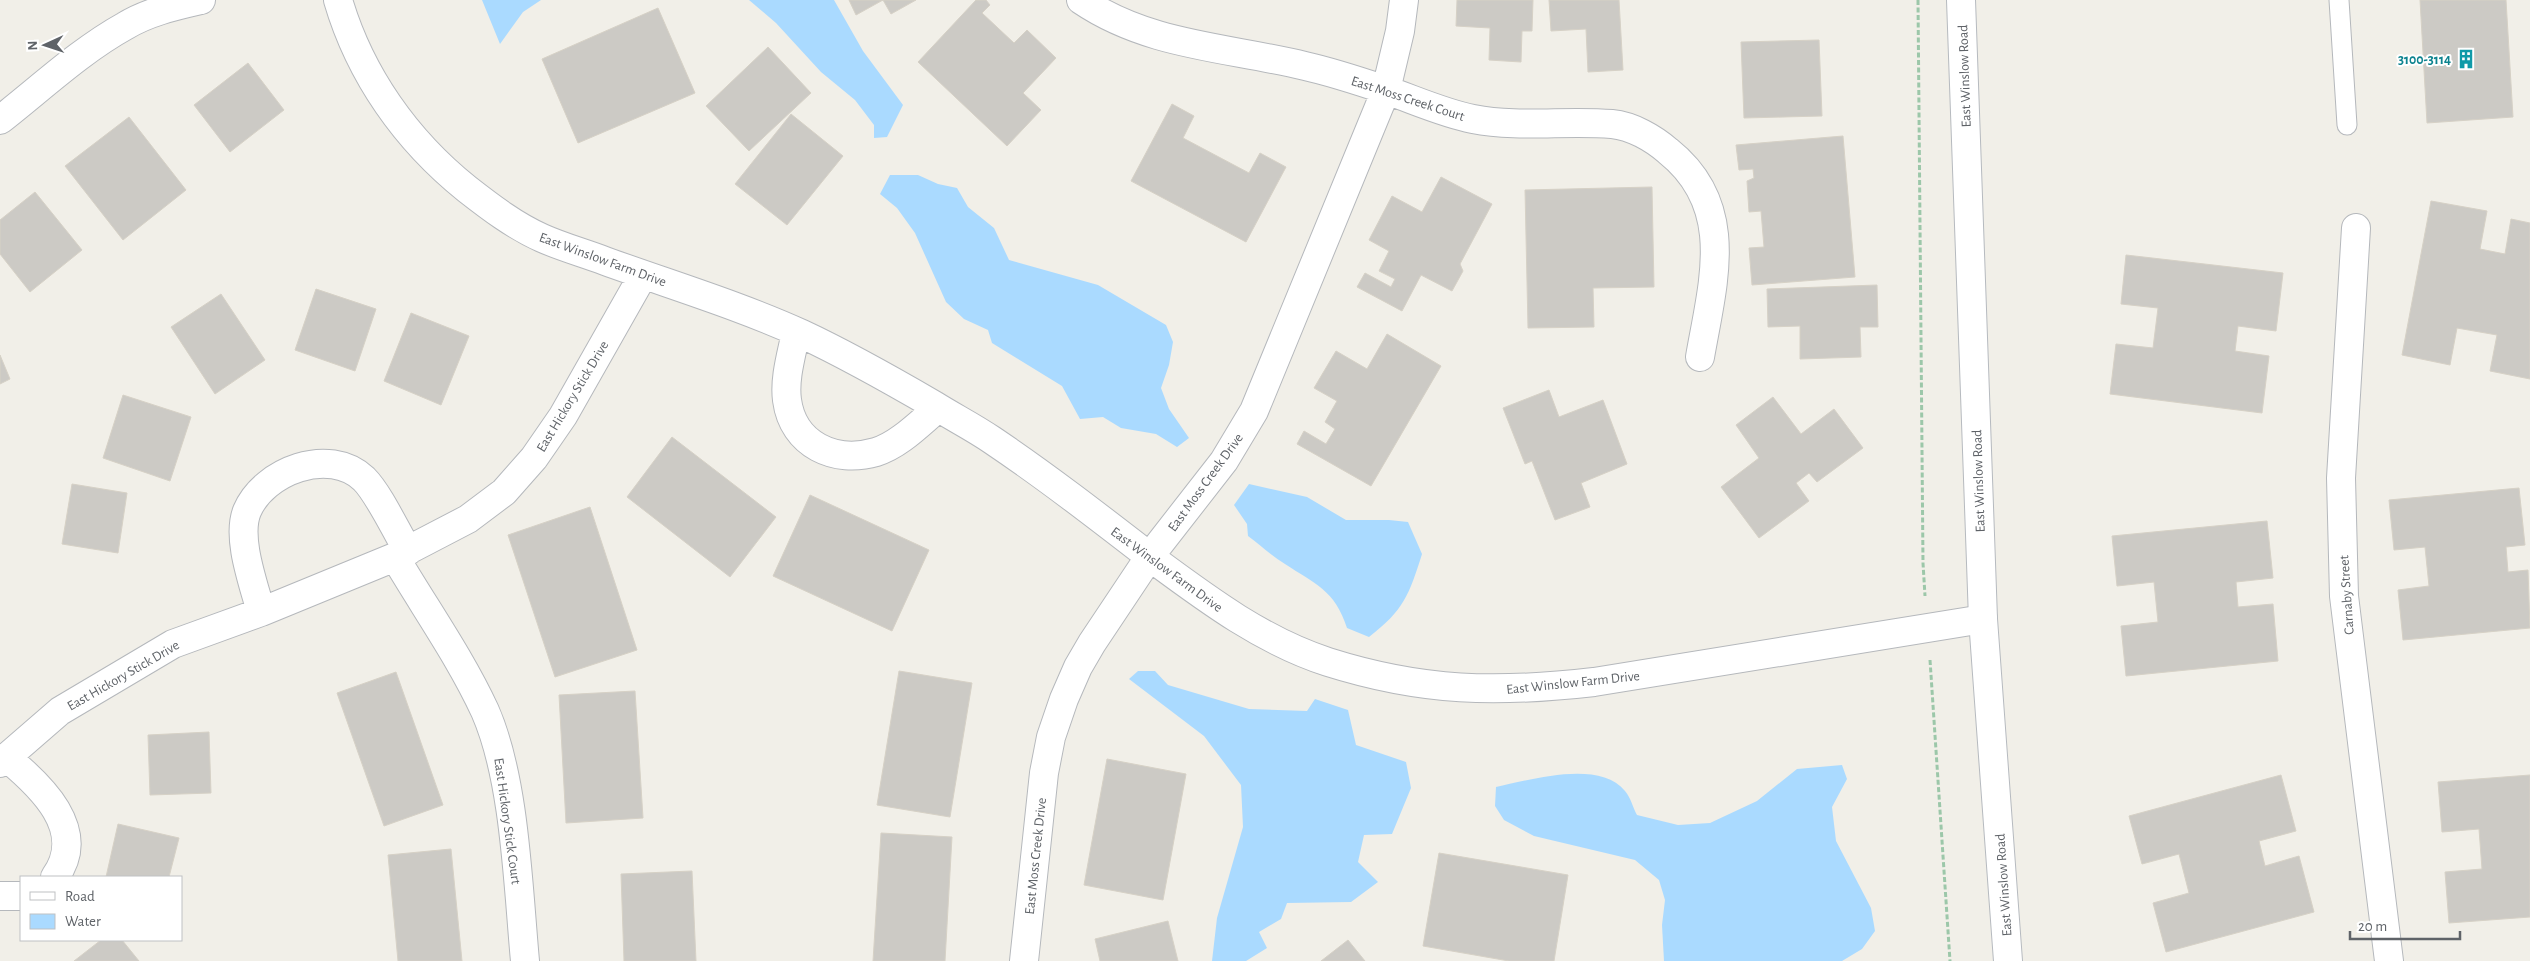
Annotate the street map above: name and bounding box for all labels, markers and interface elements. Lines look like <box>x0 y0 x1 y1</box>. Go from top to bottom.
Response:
north arrow <box>20 20 70 70</box>
street label: East Winslow Road <box>1956 24 1974 128</box>
text: N <box>26 40 40 51</box>
building icon: 3100-3114 <box>2455 48 2477 70</box>
place label: 3100-3114 <box>2398 53 2451 67</box>
street label: East Moss Creek Court <box>1349 74 1467 124</box>
street label: East Winslow Farm Drive <box>537 230 668 289</box>
street label: East Hickory Stick Drive <box>534 339 612 454</box>
street label: East Winslow Road <box>1970 429 1988 533</box>
street label: East Moss Creek Drive <box>1166 431 1246 534</box>
street label: East Winslow Farm Drive <box>1108 525 1225 615</box>
street label: Carnaby Street <box>2337 554 2357 635</box>
street label: East Hickory Stick Drive <box>65 638 182 714</box>
street label: East Winslow Farm Drive <box>1506 669 1641 697</box>
street label: East Hickory Stick Court <box>491 757 523 886</box>
street label: East Moss Creek Drive <box>1023 797 1049 915</box>
street label: East Winslow Road <box>1993 833 2015 937</box>
legend <box>20 876 182 941</box>
text: Road <box>65 889 95 904</box>
scale bar <box>2350 908 2460 940</box>
text: Water <box>65 914 101 929</box>
text: 20 m <box>2358 919 2387 934</box>

